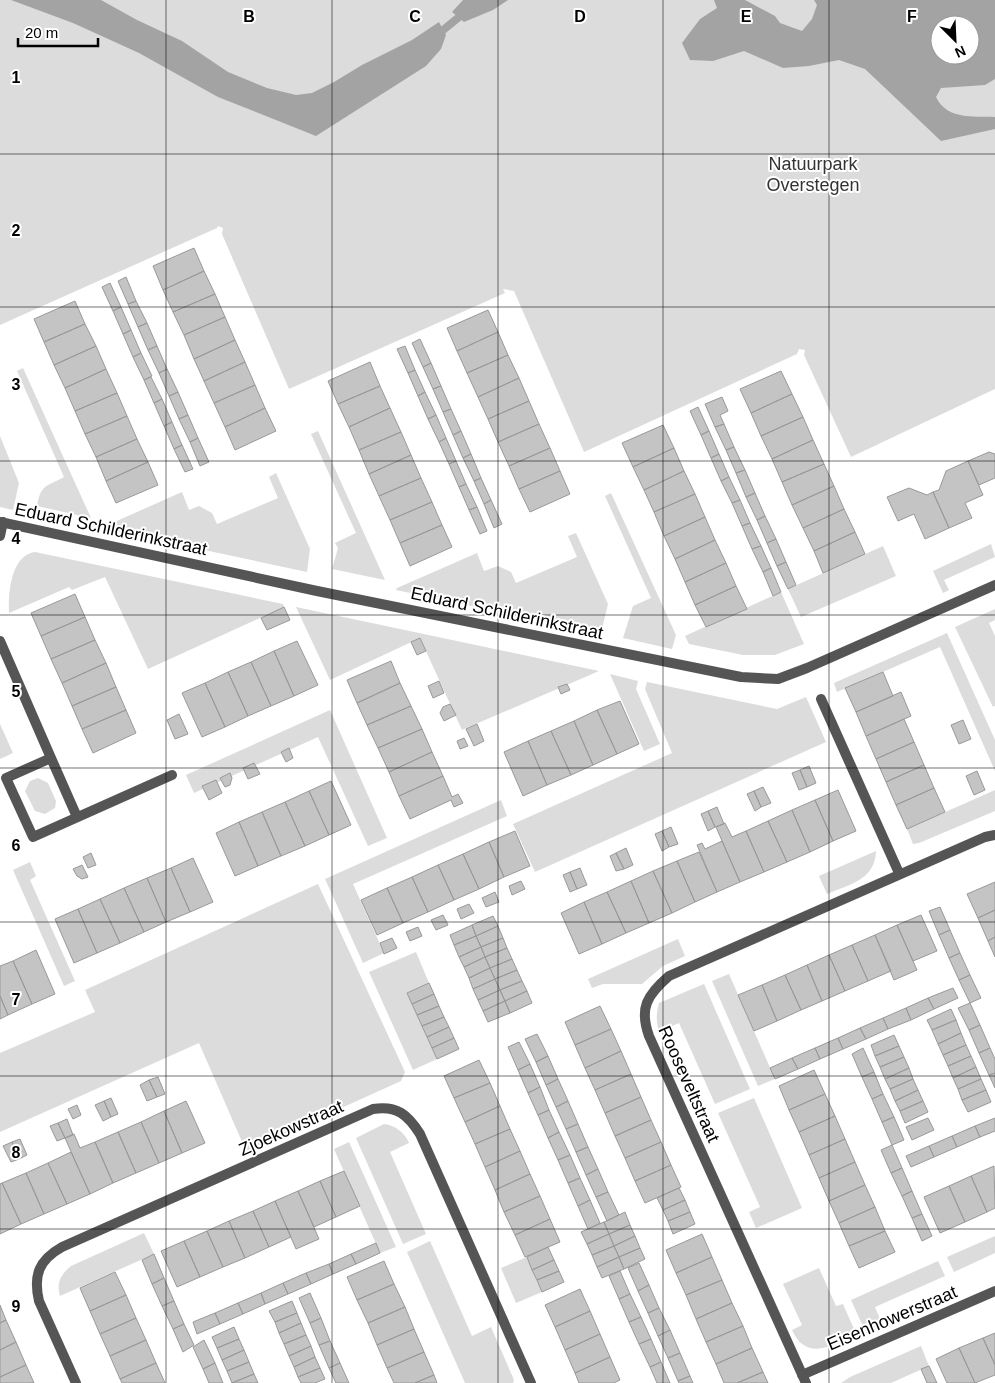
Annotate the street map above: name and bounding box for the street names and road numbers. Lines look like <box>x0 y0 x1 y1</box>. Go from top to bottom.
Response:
street label: Eduard Schilderinkstraat <box>13 499 209 559</box>
street label: Eduard Schilderinkstraat <box>409 583 605 643</box>
street label: Rooseveltstraat <box>654 1023 724 1145</box>
street label: Zjoekowstraat <box>236 1096 346 1160</box>
street label: Eisenhowerstraat <box>824 1282 960 1354</box>

